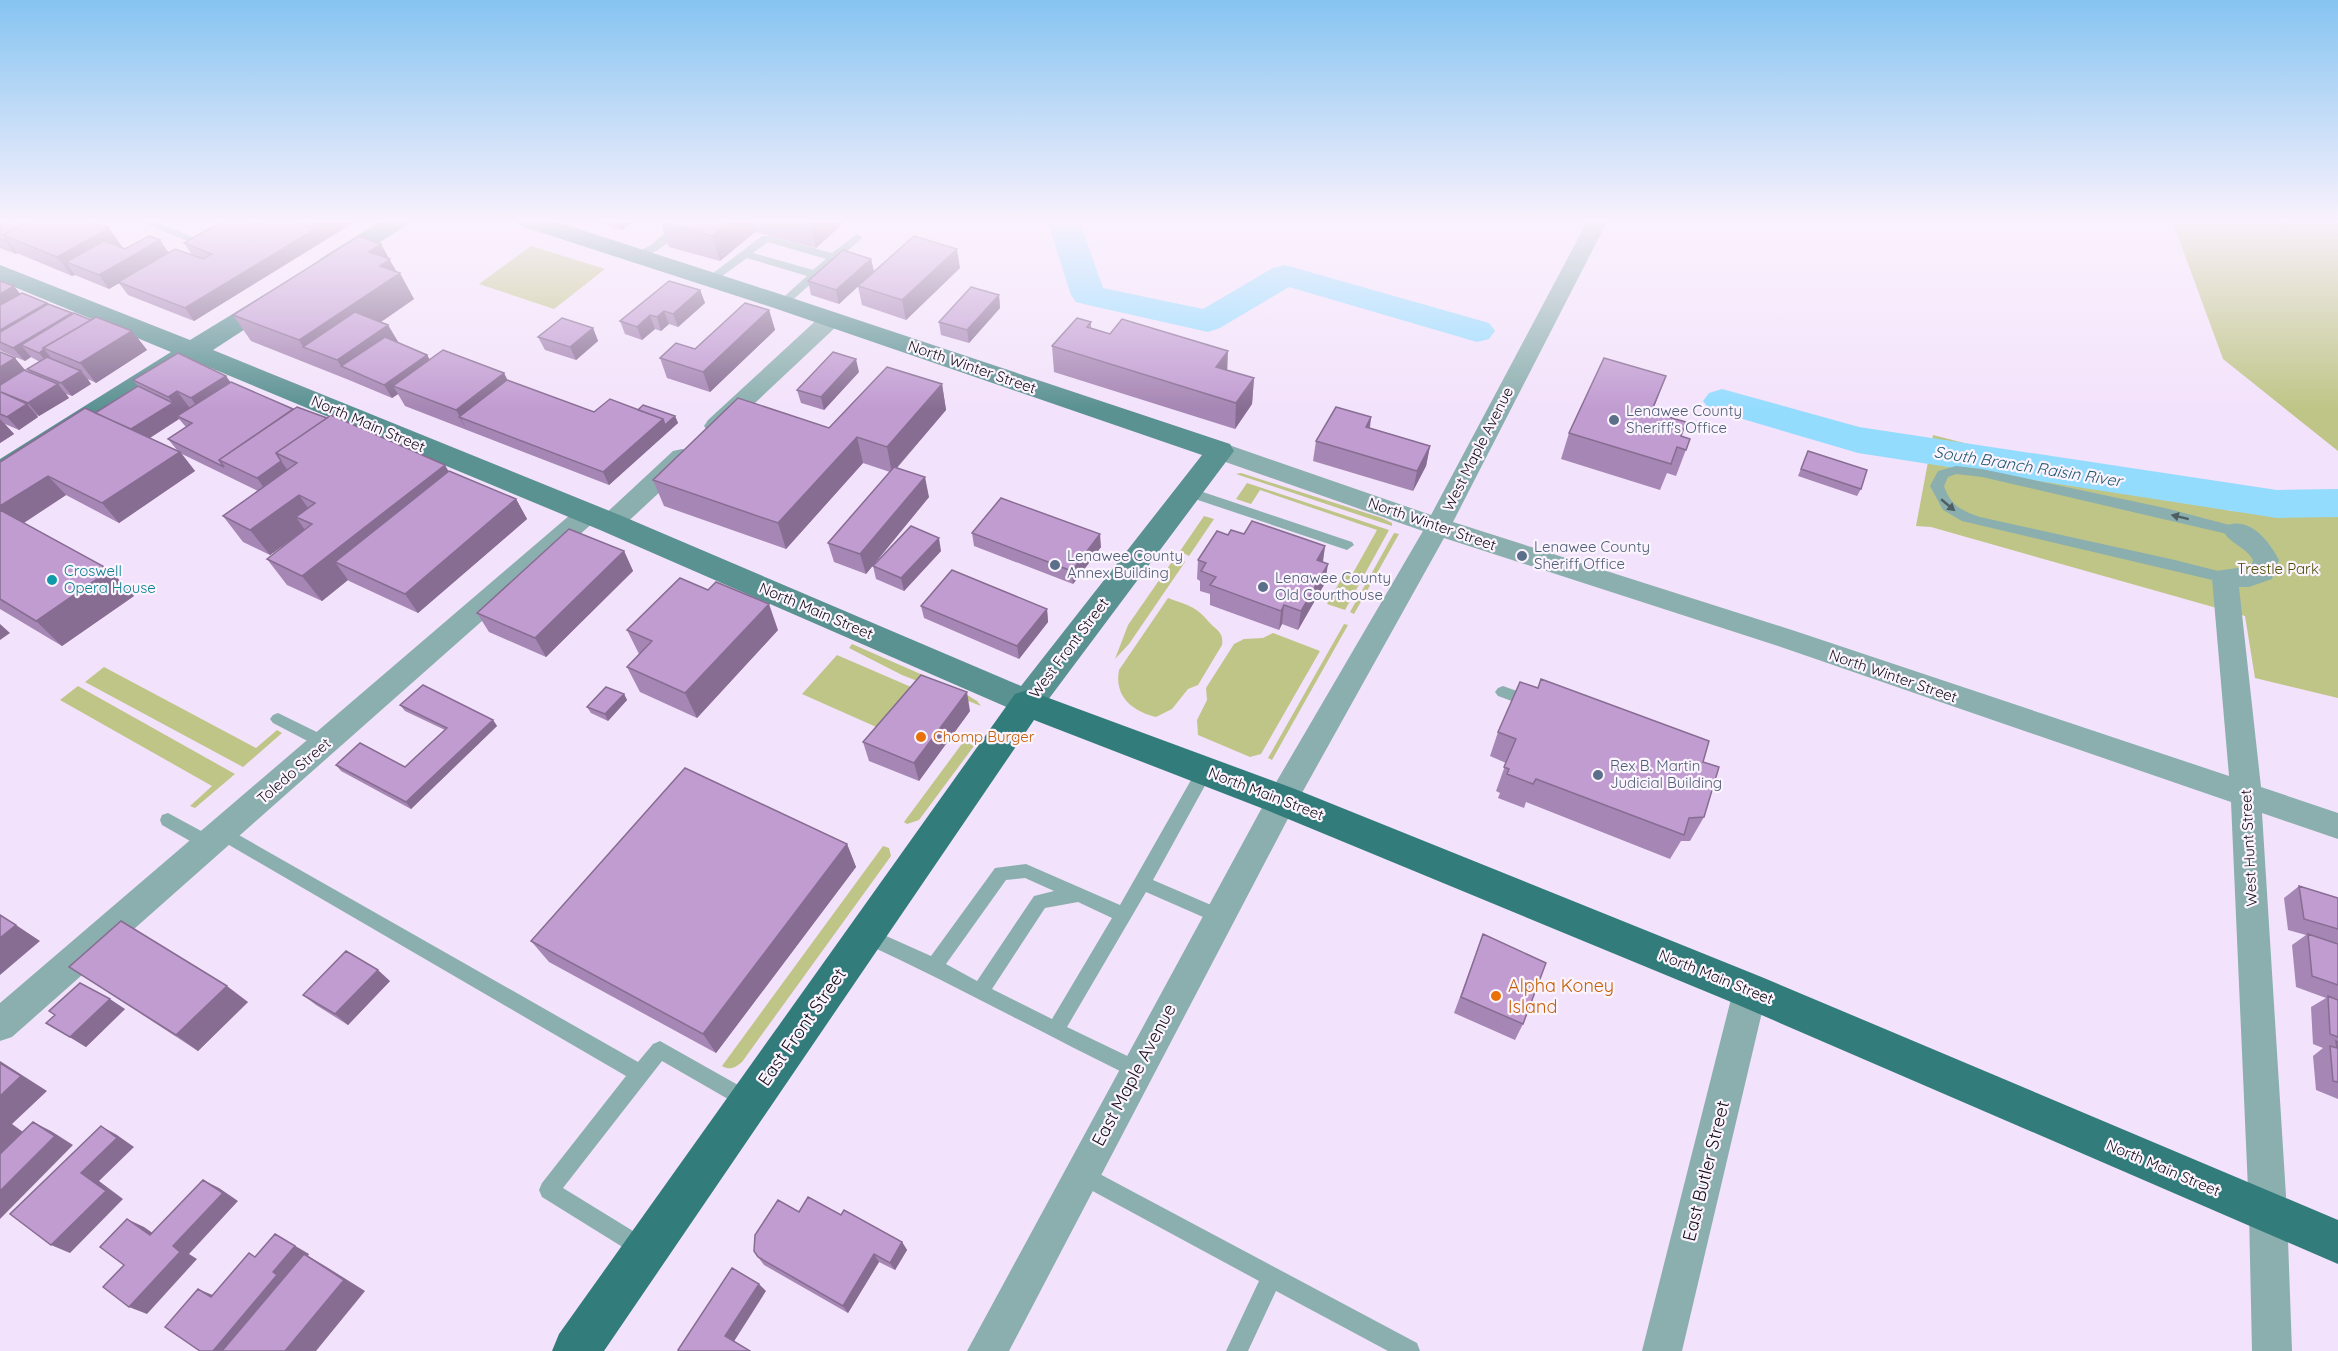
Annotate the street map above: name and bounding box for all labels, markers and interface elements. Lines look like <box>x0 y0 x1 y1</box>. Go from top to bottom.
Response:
street label: North Winter Street <box>906 336 1039 397</box>
street label: West Maple Avenue <box>1438 384 1517 514</box>
street label: North Main Street <box>308 391 428 456</box>
place label: Lenawee County Sheriff's Office <box>1626 401 1742 437</box>
marker: Lenawee County Sheriff's Office <box>1607 413 1621 427</box>
water label: South Branch Raisin River <box>1933 441 2125 491</box>
street label: North Winter Street <box>1366 493 1499 554</box>
one-way arrow <box>1940 498 1956 511</box>
one-way arrow <box>2170 511 2189 521</box>
place label: Lenawee County Sheriff Office <box>1534 537 1650 573</box>
place label: Lenawee County Annex Building <box>1067 546 1183 582</box>
marker: Lenawee County Sheriff Office <box>1515 549 1529 563</box>
marker: Lenawee County Annex Building <box>1048 558 1062 572</box>
park label: Trestle Park <box>2237 559 2319 578</box>
place label: Croswell Opera House <box>64 561 156 597</box>
place label: Lenawee County Old Courthouse <box>1275 568 1391 604</box>
marker: Croswell Opera House <box>45 573 59 587</box>
street label: North Main Street <box>756 578 876 643</box>
marker: Lenawee County Old Courthouse <box>1256 580 1270 594</box>
street label: West Front Street <box>1025 594 1112 702</box>
street label: North Winter Street <box>1827 645 1960 706</box>
place label: Chomp Burger <box>933 727 1035 746</box>
marker: Chomp Burger <box>914 730 928 744</box>
street label: Toledo Street <box>253 733 334 808</box>
place label: Rex B. Martin Judicial Building <box>1610 756 1722 792</box>
street label: North Main Street <box>1206 763 1326 824</box>
marker: Rex B. Martin Judicial Building <box>1591 768 1605 782</box>
street label: West Hunt Street <box>2236 789 2261 907</box>
street label: North Main Street <box>1656 945 1776 1008</box>
street label: East Front Street <box>752 963 851 1090</box>
place label: Alpha Koney Island <box>1508 974 1614 1018</box>
marker: Alpha Koney Island <box>1489 989 1503 1003</box>
street label: East Maple Avenue <box>1086 1000 1181 1150</box>
street label: East Butler Street <box>1677 1098 1734 1243</box>
street label: North Main Street <box>2103 1135 2223 1200</box>

